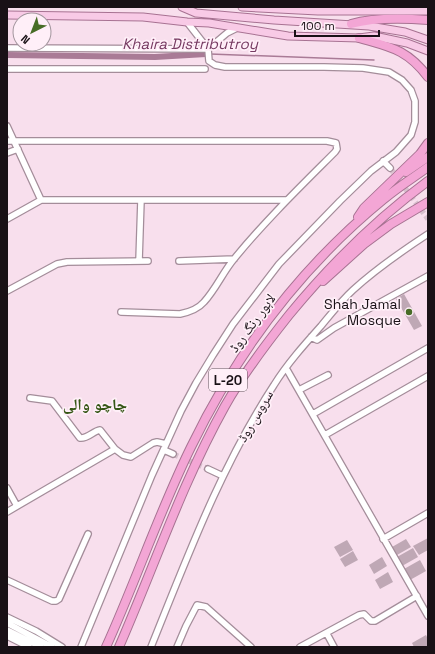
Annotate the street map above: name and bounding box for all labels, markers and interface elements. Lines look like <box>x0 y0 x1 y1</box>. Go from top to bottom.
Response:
north arrow <box>12 12 52 52</box>
scale bar <box>295 12 379 38</box>
text: 100 m <box>301 18 335 34</box>
text: N <box>18 32 33 47</box>
water label: Khaira Distributroy <box>122 34 259 53</box>
street label: لاہور رنگ روڈ <box>225 290 279 356</box>
place label: Shah Jamal Mosque <box>324 295 401 329</box>
marker: Shah Jamal Mosque <box>404 307 414 317</box>
road number: L-20 <box>209 369 247 391</box>
street label: سروس روڈ <box>233 387 277 445</box>
district label: چاچو والی <box>63 394 127 415</box>

